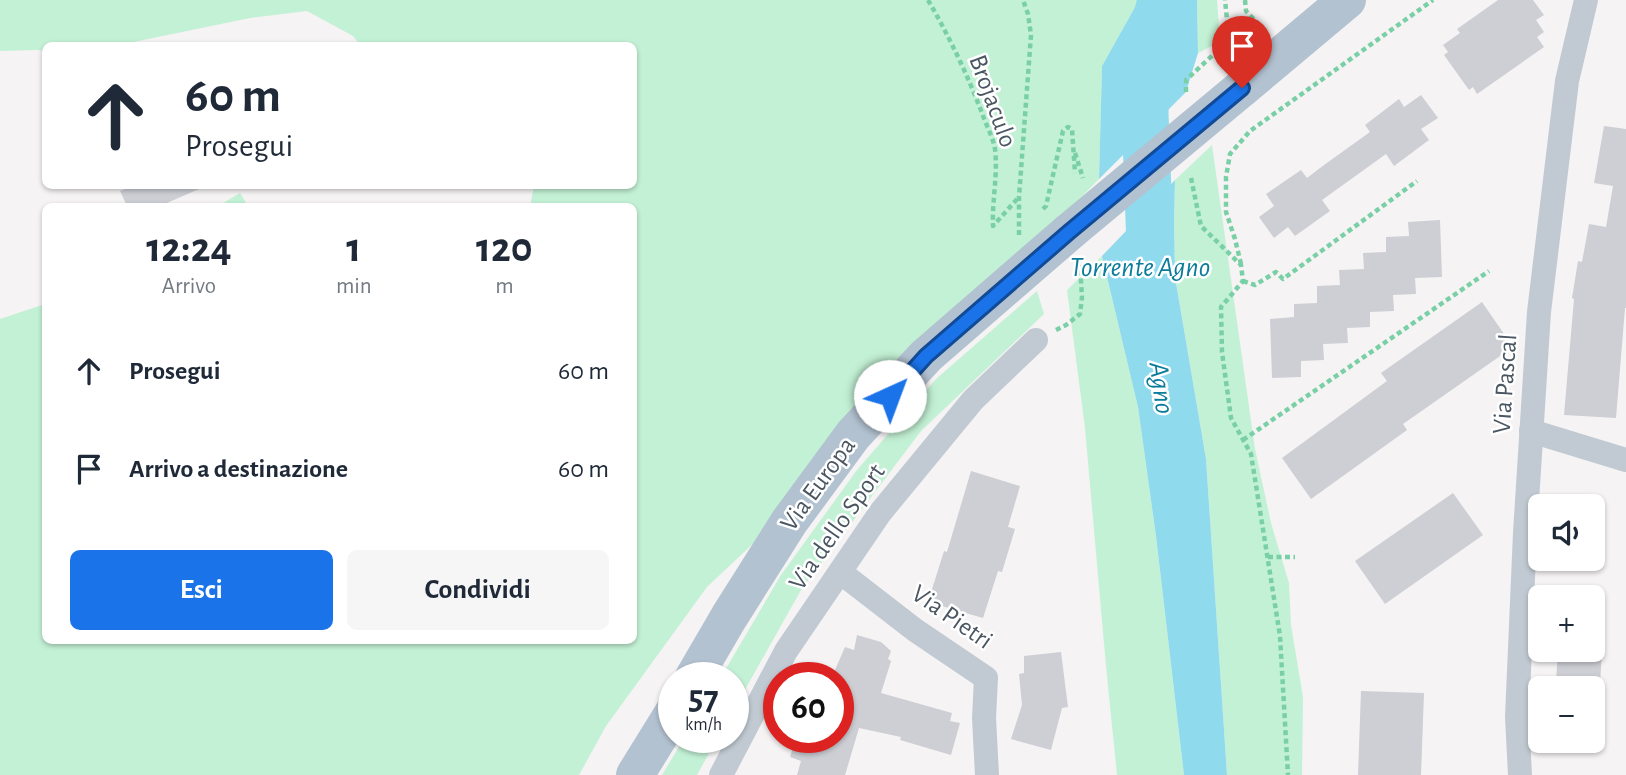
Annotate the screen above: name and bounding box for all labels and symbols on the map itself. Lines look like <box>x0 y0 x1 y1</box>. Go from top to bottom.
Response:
pin <box>1212 16 1272 88</box>
street label: Brojaculo <box>964 51 1022 151</box>
water label: Torrente Agno <box>1070 254 1210 282</box>
street label: Via Pascal <box>1489 333 1521 435</box>
position arrow <box>853 359 927 433</box>
water label: Agno <box>1143 359 1178 416</box>
street label: Via Europa <box>776 432 860 536</box>
street label: Via dello Sport <box>784 459 890 595</box>
street label: Via Pietri <box>907 580 997 654</box>
speed limit sign: 60 <box>763 662 854 753</box>

